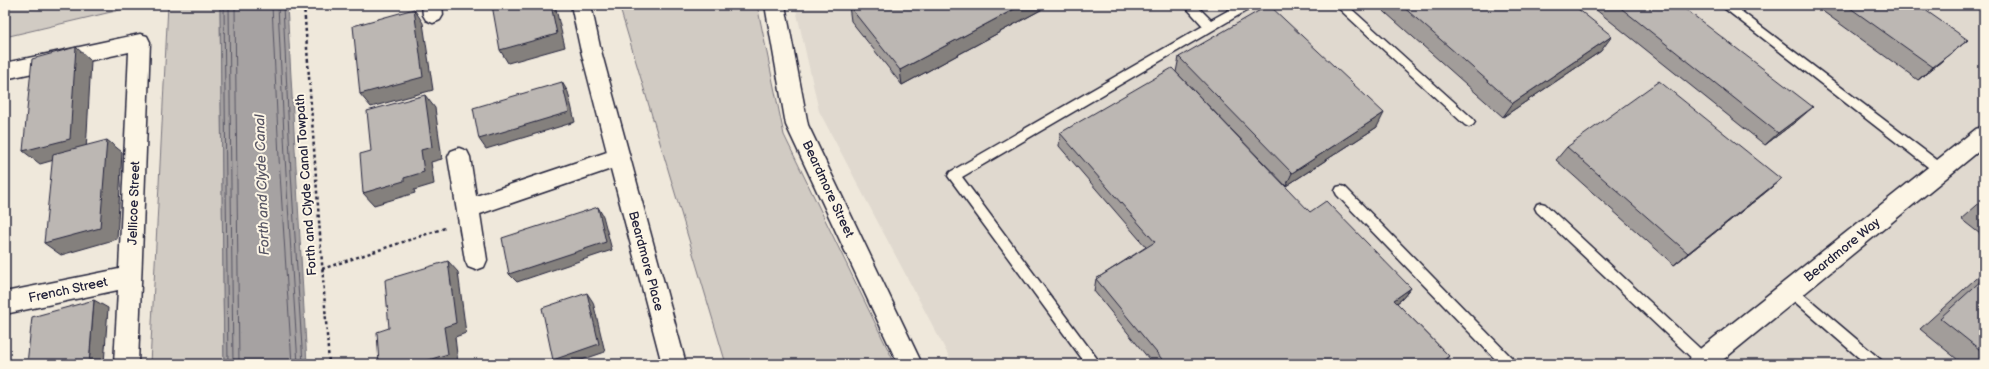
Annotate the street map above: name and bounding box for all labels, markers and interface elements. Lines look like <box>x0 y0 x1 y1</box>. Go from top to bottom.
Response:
street label: Forth and Clyde Canal Towpath <box>292 94 320 276</box>
water label: Forth and Clyde Canal <box>251 113 273 256</box>
street label: Beardmore Street <box>799 138 857 240</box>
street label: Jellicoe Street <box>125 161 143 245</box>
street label: Beardmore Place <box>625 209 667 313</box>
street label: Beardmore Way <box>1801 214 1883 286</box>
street label: French Street <box>27 274 109 306</box>

